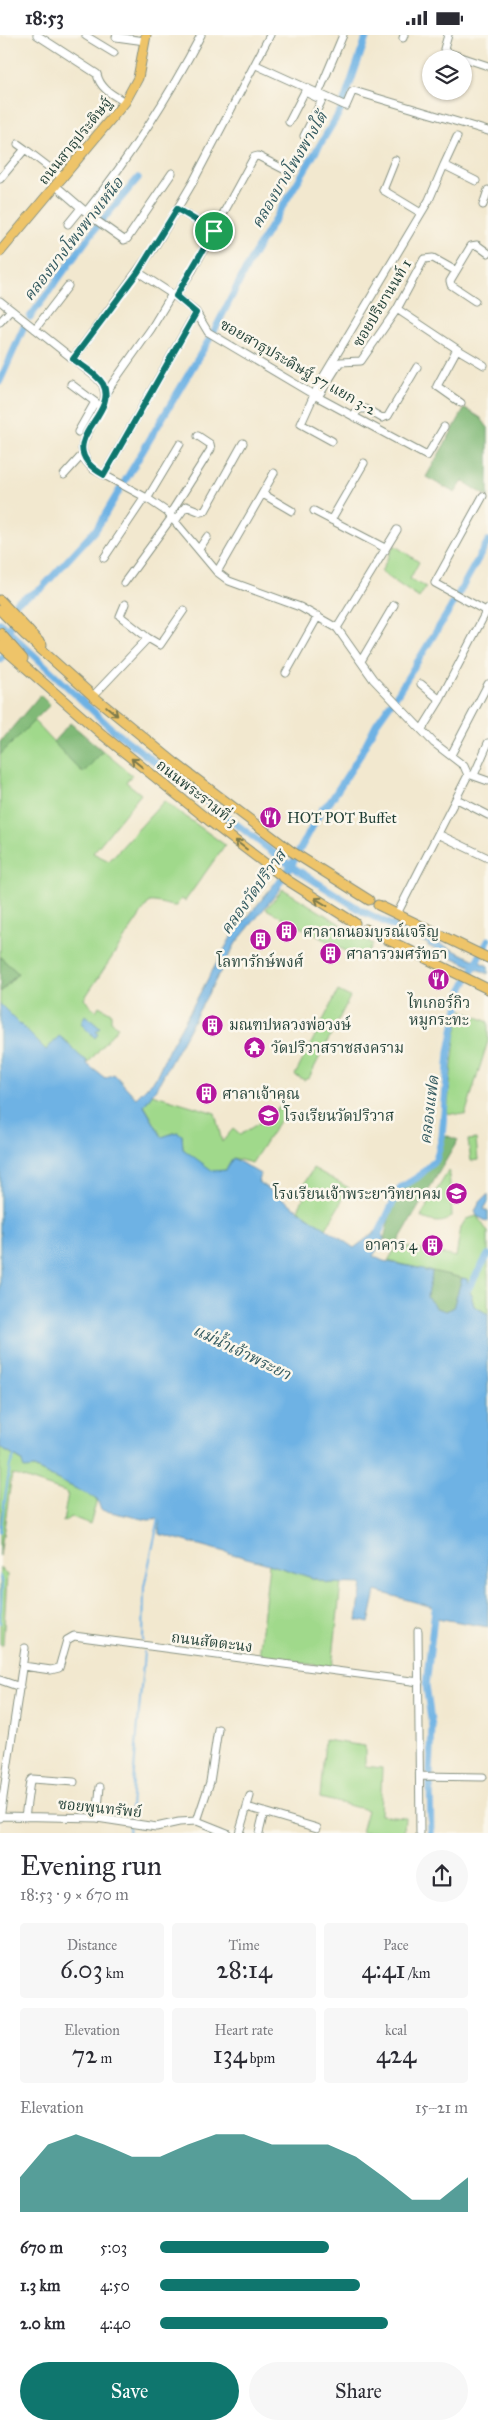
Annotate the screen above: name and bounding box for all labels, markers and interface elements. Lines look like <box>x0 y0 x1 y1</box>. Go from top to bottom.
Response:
text: 18:53 <box>25 6 64 29</box>
map controls <box>422 50 472 100</box>
button: layers <box>422 50 472 100</box>
street label: ถนนสาธุประดิษฐ์ <box>34 93 117 189</box>
water label: คลองบางโพงพางใต้ <box>245 105 333 231</box>
water label: คลองบางโพงพางเหนือ <box>17 172 127 304</box>
pin <box>193 210 235 252</box>
icon: arrive <box>200 217 228 245</box>
street label: ซอยปริยานนท์ 1 <box>348 255 415 350</box>
street label: ซอยสาธุประดิษฐ์ 57 แยก 3-2 <box>216 314 380 421</box>
one-way arrow <box>105 705 118 716</box>
street label: ถนนพระรามที่ 3 <box>153 754 242 830</box>
one-way arrow <box>131 757 144 768</box>
restaurant icon: HOT POT Buffet <box>259 806 283 830</box>
place label: HOT POT Buffet <box>287 809 397 827</box>
one-way arrow <box>234 840 248 850</box>
water label: คลองวัดปริวาส <box>216 844 291 938</box>
one-way arrow <box>314 897 328 907</box>
building icon: ศาลาถนอมบูรณ์เจริญ <box>275 920 299 944</box>
place label: ศาลาถนอมบูรณ์เจริญ <box>303 922 439 942</box>
building icon: โลทารักษ์พงศ์ <box>248 927 272 951</box>
building icon: ศาลารวมศรัทธา <box>318 942 342 966</box>
place label: ศาลารวมศรัทธา <box>346 945 448 963</box>
place label: โลทารักษ์พงศ์ <box>216 951 304 971</box>
restaurant icon: ไทเกอร์กิว หมูกระทะ <box>427 968 451 992</box>
place label: ไทเกอร์กิว หมูกระทะ <box>407 992 470 1030</box>
building icon: มณฑปหลวงพ่อวงษ์ <box>201 1013 225 1037</box>
place label: มณฑปหลวงพ่อวงษ์ <box>229 1015 352 1034</box>
temple icon: วัดปริวาสราชสงคราม <box>243 1036 267 1060</box>
place label: วัดปริวาสราชสงคราม <box>271 1039 404 1057</box>
water label: คลองแฟด <box>415 1074 443 1146</box>
building icon: ศาลาเจ้าคุณ <box>194 1082 218 1106</box>
place label: ศาลาเจ้าคุณ <box>222 1085 300 1105</box>
school or university icon: โรงเรียนวัดปริวาส <box>256 1104 280 1128</box>
place label: โรงเรียนวัดปริวาส <box>283 1105 394 1125</box>
school or university icon: โรงเรียนเจ้าพระยาวิทยาคม <box>445 1182 469 1206</box>
place label: โรงเรียนเจ้าพระยาวิทยาคม <box>272 1183 441 1203</box>
building icon: อาคาร 4 <box>421 1233 445 1257</box>
place label: อาคาร 4 <box>365 1236 418 1254</box>
water label: แม่น้ำเจ้าพระยา <box>190 1318 296 1384</box>
street label: ถนนสัตตะนง <box>170 1628 254 1656</box>
street label: ซอยพูนทรัพย์ <box>57 1794 143 1822</box>
text: Evening run <box>20 1848 162 1883</box>
button: share <box>416 1850 468 1902</box>
text: 18:53 · 9 × 670 m <box>20 1885 129 1904</box>
text: Distance <box>67 1937 117 1954</box>
text: Time <box>229 1937 260 1954</box>
text: Pace <box>383 1937 409 1954</box>
text: 6.03 <box>60 1954 103 1985</box>
text: 28:14 <box>216 1954 272 1985</box>
text: 4:41 <box>361 1954 405 1985</box>
text: km <box>103 1965 124 1982</box>
text: /km <box>405 1965 431 1982</box>
text: Elevation <box>64 2022 120 2039</box>
text: Heart rate <box>215 2022 273 2039</box>
text: kcal <box>385 2022 407 2039</box>
text: 72 <box>72 2039 97 2070</box>
text: 134 <box>213 2039 247 2070</box>
text: 424 <box>376 2039 416 2070</box>
text: m <box>97 2050 112 2067</box>
text: bpm <box>247 2050 275 2067</box>
text: Elevation <box>20 2098 84 2117</box>
text: 15–21 m <box>415 2098 468 2117</box>
text: 670 m <box>20 2238 63 2257</box>
text: 5:03 <box>100 2238 127 2257</box>
text: 1.3 km <box>20 2276 60 2295</box>
text: 4:50 <box>100 2276 130 2295</box>
text: 2.0 km <box>20 2314 65 2333</box>
text: 4:40 <box>100 2314 131 2333</box>
button: Save <box>20 2362 239 2420</box>
button: Share <box>249 2362 468 2420</box>

